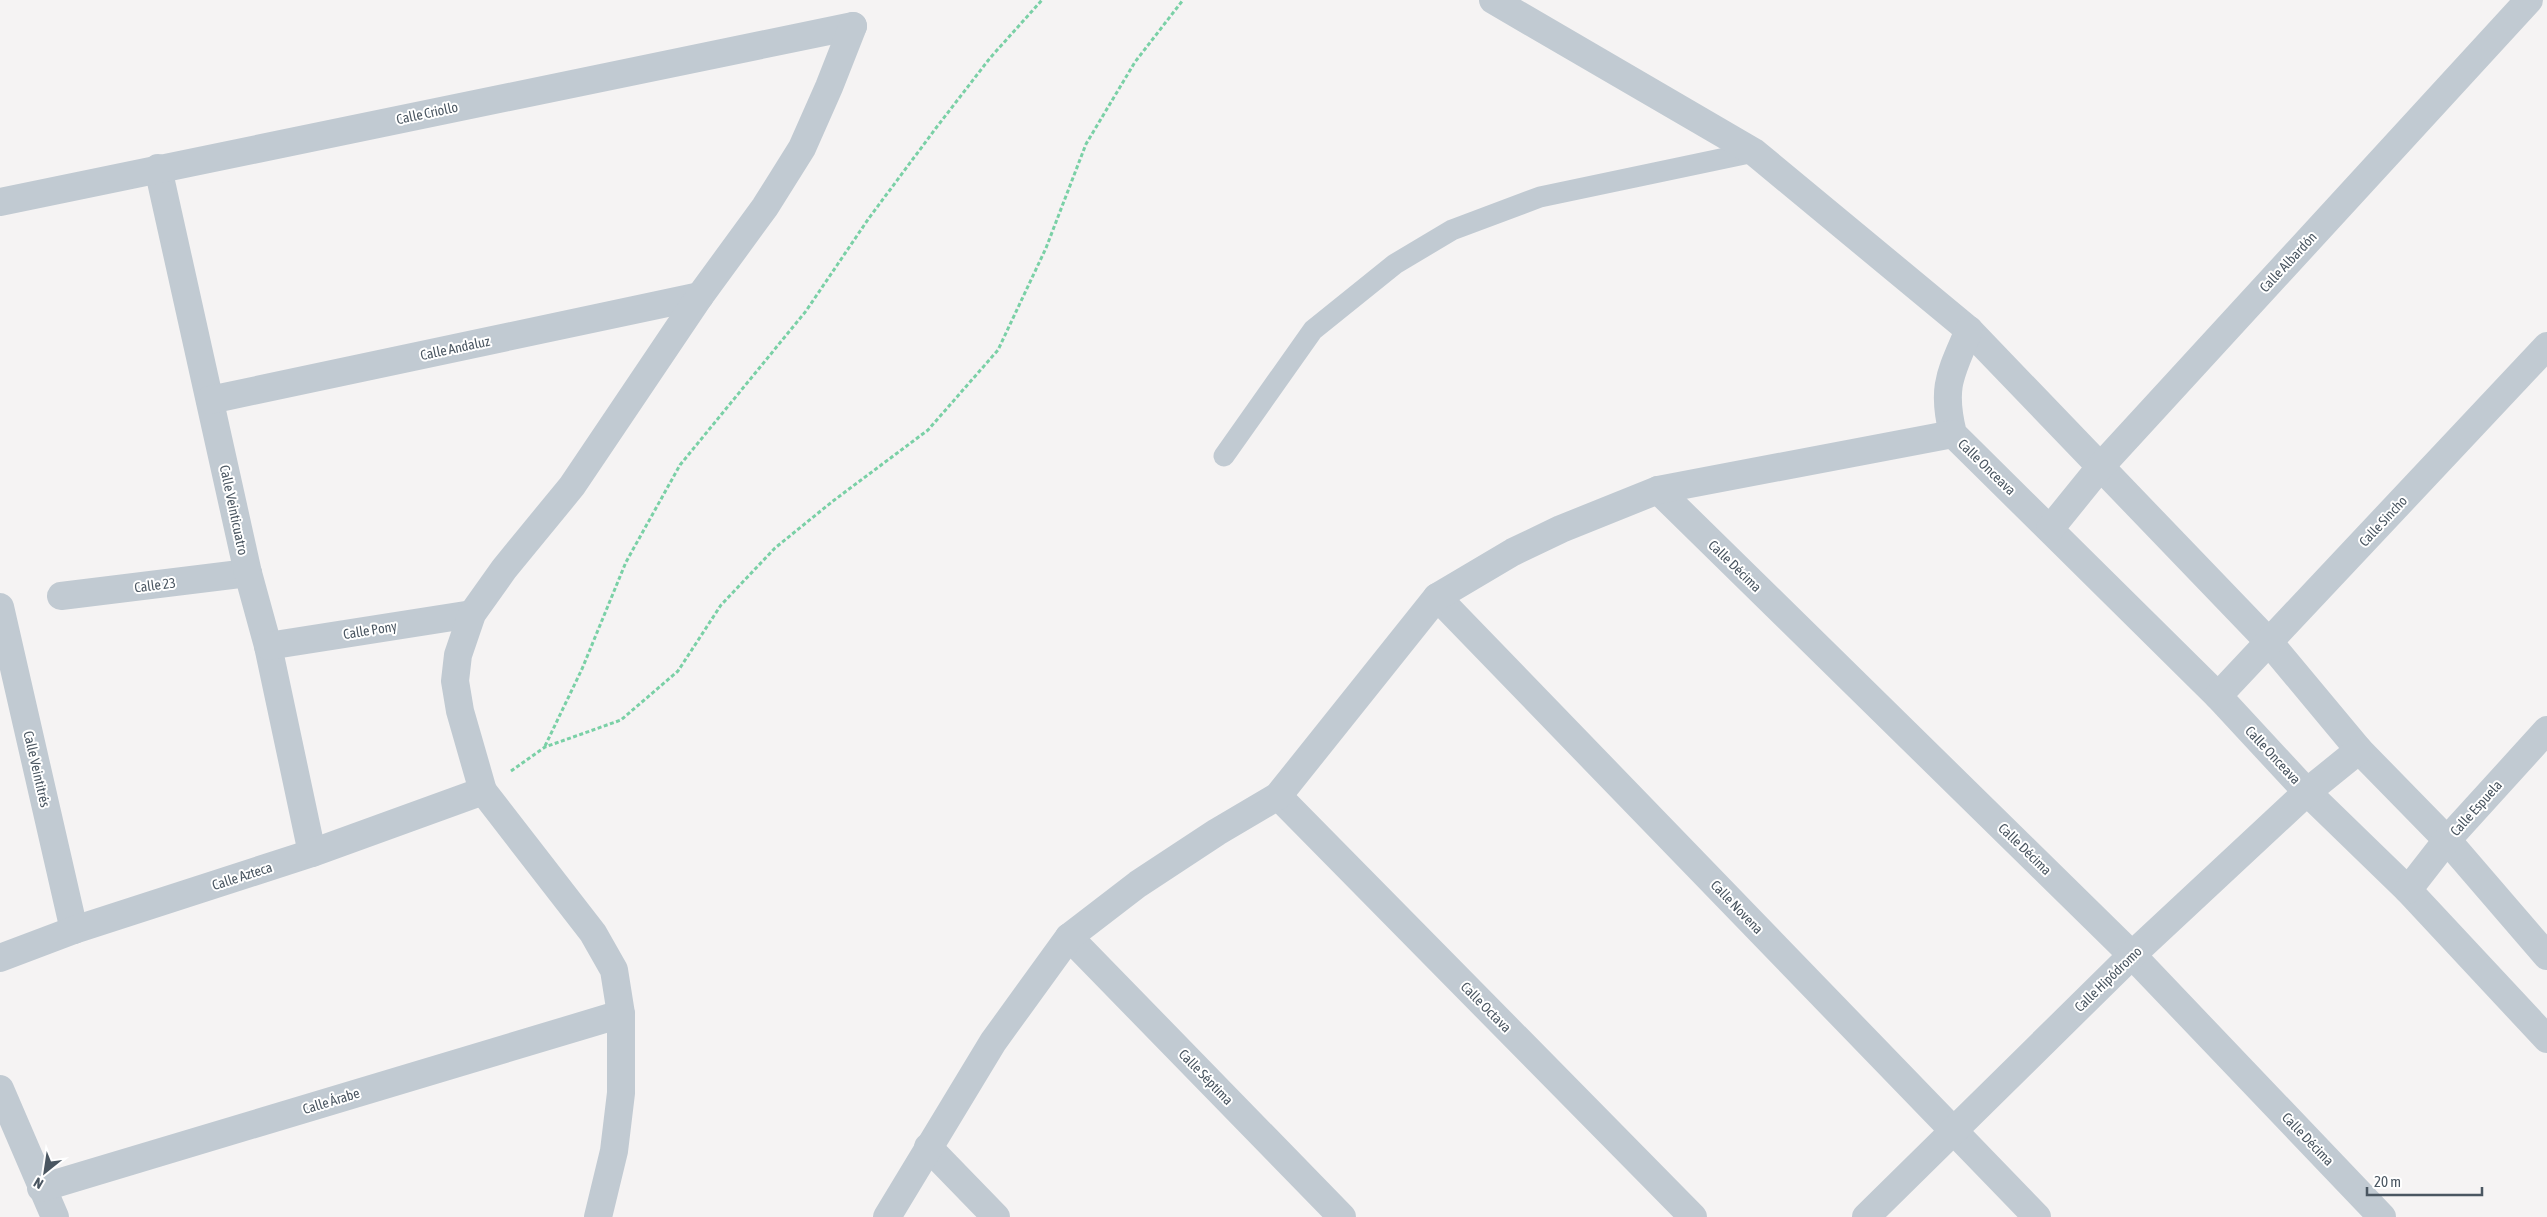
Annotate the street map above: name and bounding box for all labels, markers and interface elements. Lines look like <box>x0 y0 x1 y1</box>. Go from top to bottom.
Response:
street label: Calle Criollo <box>395 99 459 127</box>
street label: Calle Albardón <box>2256 229 2320 295</box>
street label: Calle Andaluz <box>419 333 491 363</box>
street label: Calle Onceava <box>1955 436 2019 498</box>
street label: Calle Veinticuatro <box>217 464 251 556</box>
street label: Calle Sincho <box>2356 493 2410 549</box>
street label: Calle Décima <box>1705 537 1765 595</box>
street label: Calle 23 <box>133 575 177 595</box>
street label: Calle Pony <box>342 618 398 642</box>
street label: Calle Onceava <box>2242 723 2304 787</box>
street label: Calle Veintitrés <box>20 729 54 809</box>
street label: Calle Espuela <box>2447 777 2505 839</box>
street label: Calle Décima <box>1995 820 2055 878</box>
street label: Calle Azteca <box>210 859 274 893</box>
street label: Calle Novena <box>1708 877 1766 937</box>
street label: Calle Hipódromo <box>2071 943 2145 1015</box>
street label: Calle Octava <box>1458 979 1514 1035</box>
street label: Calle Séptima <box>1176 1046 1236 1108</box>
street label: Calle Árabe <box>301 1085 361 1117</box>
street label: Calle Décima <box>2279 1109 2337 1169</box>
north arrow <box>20 1147 70 1197</box>
scale bar <box>2367 1164 2482 1196</box>
text: 20 m <box>2374 1173 2401 1190</box>
text: N <box>31 1174 46 1192</box>

